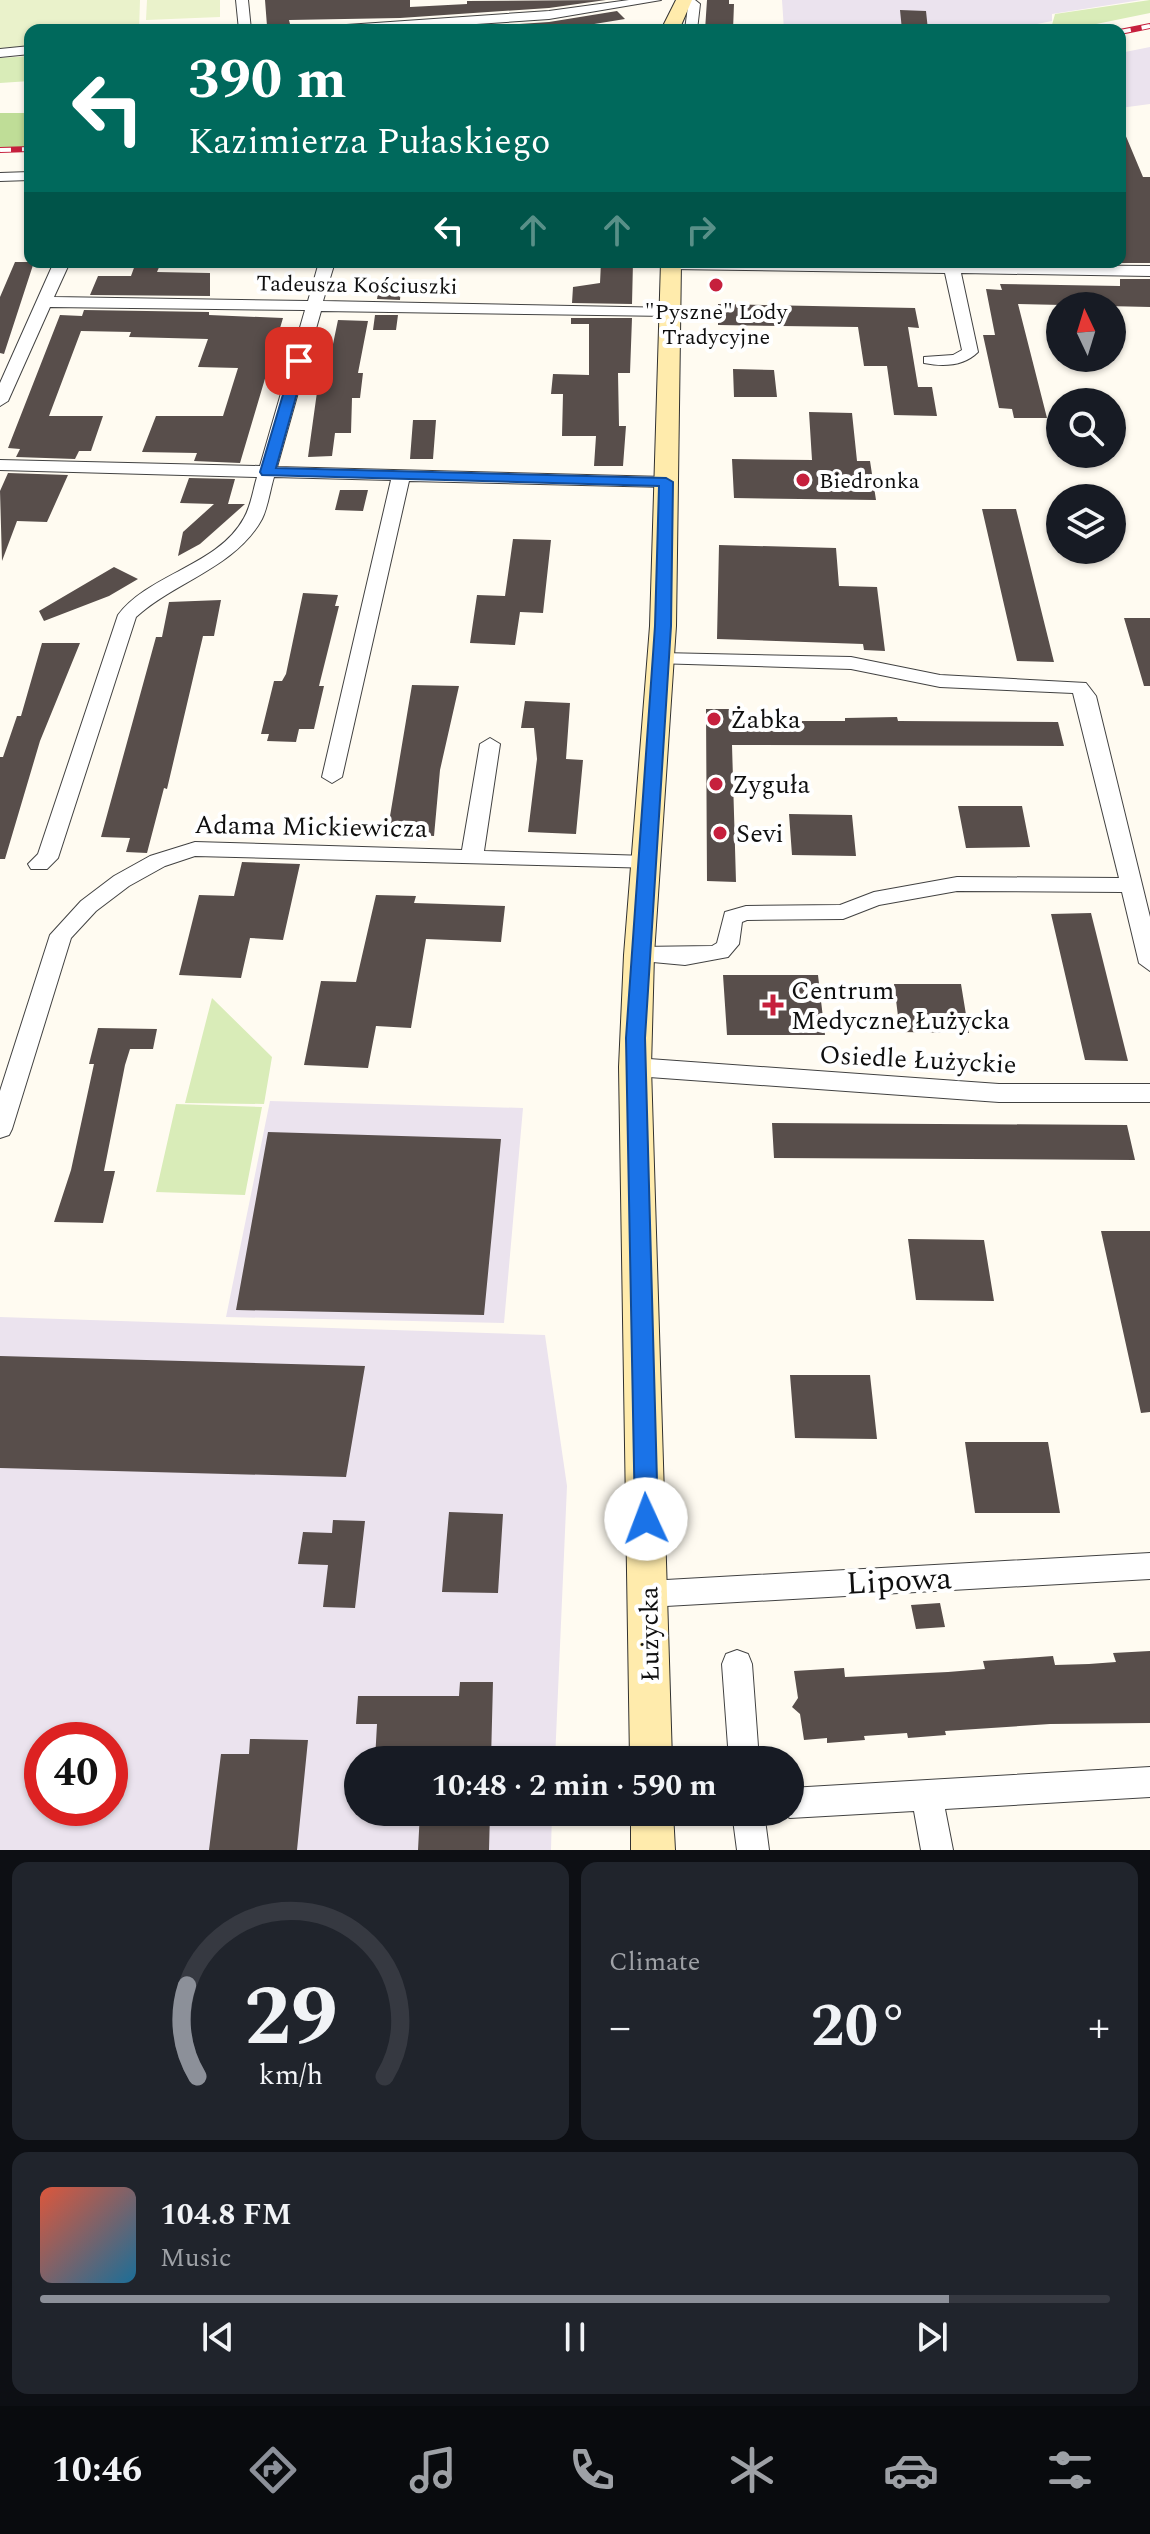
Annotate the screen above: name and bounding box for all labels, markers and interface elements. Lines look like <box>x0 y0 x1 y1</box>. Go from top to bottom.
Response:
text: 390 m <box>188 38 347 123</box>
icon: left <box>56 56 160 160</box>
text: Kazimierza Pułaskiego <box>188 115 550 170</box>
icon: left <box>427 208 471 252</box>
icon: ahead <box>511 208 555 252</box>
icon: ahead <box>595 208 639 252</box>
icon: right <box>679 208 723 252</box>
street label: Tadeusza Kościuszki <box>256 267 458 304</box>
marker: "Pyszne" Lody Tradycyjne <box>707 276 725 294</box>
north arrow <box>1046 292 1126 372</box>
map controls <box>1046 292 1126 564</box>
place label: "Pyszne" Lody Tradycyjne <box>645 296 789 354</box>
pin <box>265 327 333 395</box>
icon: arrive <box>277 339 321 383</box>
button: search <box>1046 388 1126 468</box>
place label: Biedronka <box>819 465 920 498</box>
marker: Biedronka <box>794 471 812 489</box>
button: layers <box>1046 484 1126 564</box>
place label: Żabka <box>730 700 801 740</box>
marker: Żabka <box>705 710 723 728</box>
place label: Zyguła <box>732 765 810 805</box>
marker: Zyguła <box>707 775 725 793</box>
street label: Adama Mickiewicza <box>194 805 428 849</box>
place label: Sevi <box>736 814 784 854</box>
marker: Sevi <box>711 824 729 842</box>
place label: Centrum Medyczne Łużycka <box>791 971 1010 1041</box>
marker: Centrum Medyczne Łużycka <box>762 994 784 1016</box>
street label: Osiedle Łużyckie <box>818 1035 1018 1085</box>
position arrow <box>604 1477 688 1561</box>
street label: Lipowa <box>845 1554 953 1609</box>
street label: Łużycka <box>629 1586 671 1682</box>
speed limit sign: 40 <box>24 1722 128 1826</box>
text: 10:48 · 2 min · 590 m <box>431 1763 717 1809</box>
text: Climate <box>609 1942 700 1982</box>
text: 29 <box>244 1955 337 2082</box>
text: 20° <box>811 1981 908 2073</box>
text: − <box>609 1994 631 2061</box>
text: + <box>1088 1994 1110 2061</box>
text: km/h <box>258 2054 323 2097</box>
text: 104.8 FM <box>160 2192 292 2238</box>
text: Music <box>160 2238 231 2278</box>
icon: previous <box>196 2315 240 2359</box>
icon: pause <box>553 2315 597 2359</box>
icon: next <box>910 2315 954 2359</box>
icon: directions <box>245 2442 301 2498</box>
icon: music <box>405 2442 461 2498</box>
icon: phone <box>564 2442 620 2498</box>
icon: climate <box>724 2442 780 2498</box>
icon: car <box>883 2442 939 2498</box>
icon: filters <box>1042 2442 1098 2498</box>
text: 10:46 <box>52 2443 142 2498</box>

